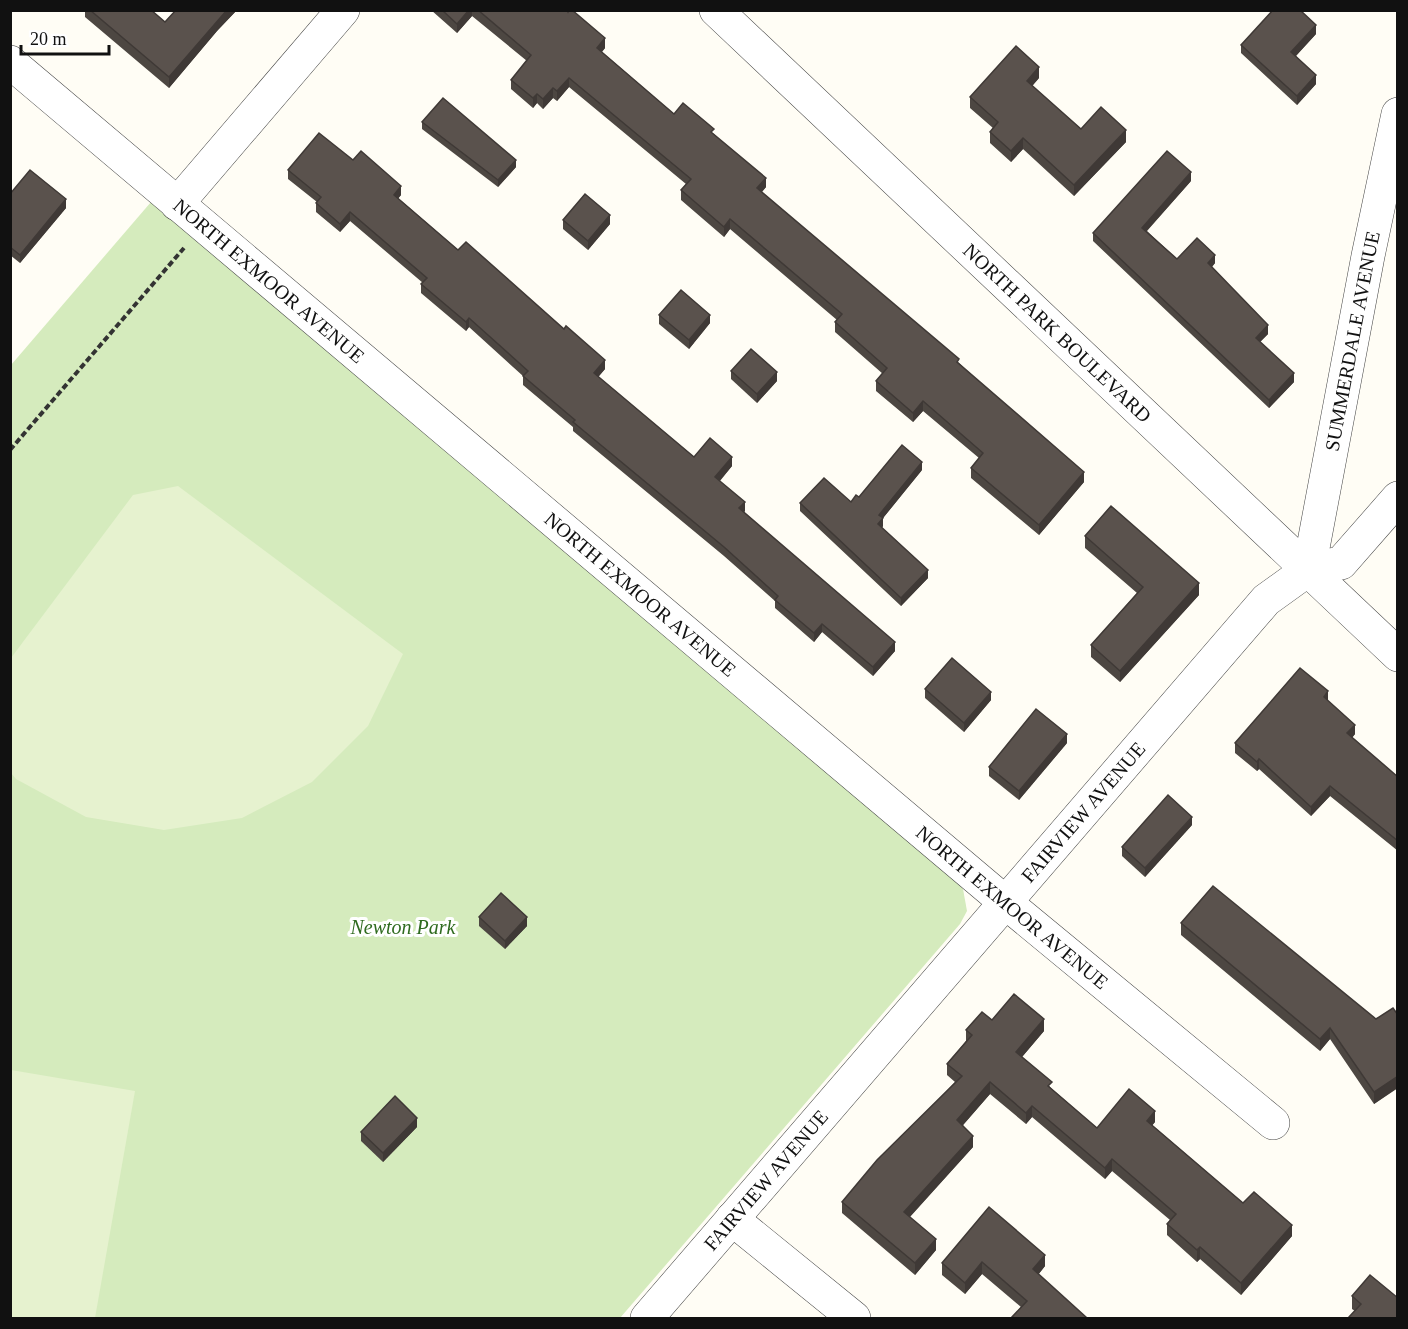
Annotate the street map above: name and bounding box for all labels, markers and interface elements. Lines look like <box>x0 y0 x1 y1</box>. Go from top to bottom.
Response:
scale bar <box>21 18 110 56</box>
text: 20 m <box>30 29 67 49</box>
street label: NORTH EXMOOR AVENUE <box>169 194 369 367</box>
street label: SUMMERDALE AVENUE <box>1320 229 1384 453</box>
street label: NORTH PARK BOULEVARD <box>959 239 1156 427</box>
street label: NORTH EXMOOR AVENUE <box>540 507 740 681</box>
street label: FAIRVIEW AVENUE <box>1017 737 1150 887</box>
street label: NORTH EXMOOR AVENUE <box>912 821 1113 993</box>
park label: Newton Park <box>350 916 457 938</box>
street label: FAIRVIEW AVENUE <box>699 1106 832 1255</box>

